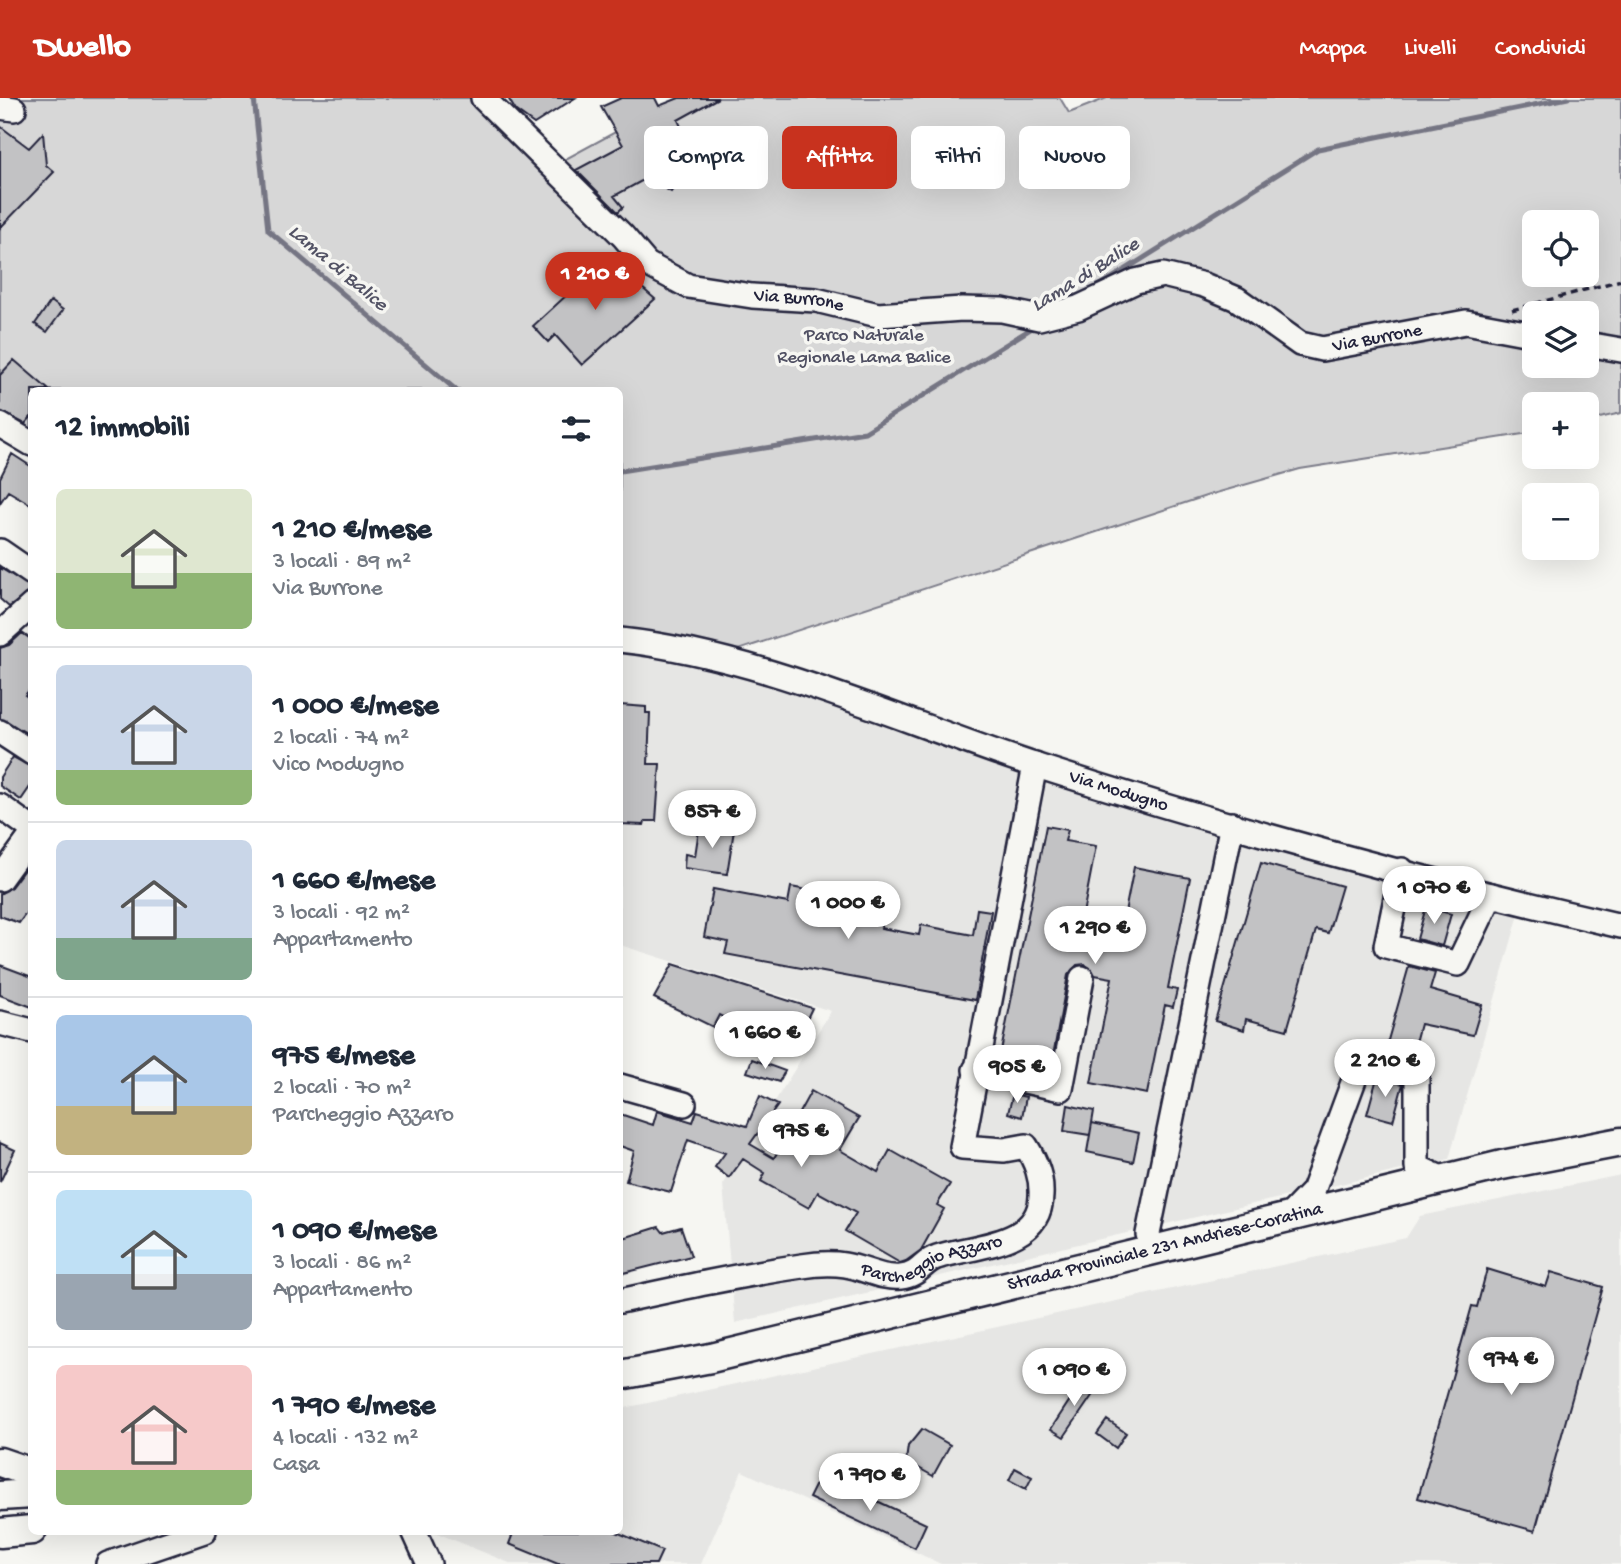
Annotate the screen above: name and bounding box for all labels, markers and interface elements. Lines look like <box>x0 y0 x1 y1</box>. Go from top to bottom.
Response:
text: Dwello <box>35 30 131 68</box>
text: Mappa <box>1299 35 1366 64</box>
text: Livelli <box>1404 35 1457 64</box>
text: Condividi <box>1495 35 1586 64</box>
chip: Compra <box>644 126 768 189</box>
chip: Affitta <box>782 126 897 189</box>
chip: Filtri <box>911 126 1005 189</box>
chip: Nuovo <box>1019 126 1130 189</box>
map controls <box>1522 210 1599 560</box>
button: locate <box>1522 210 1599 287</box>
water label: Lama di Balice <box>282 220 393 319</box>
water label: Lama di Balice <box>1028 232 1145 319</box>
pin: 1 210 € <box>530 252 660 312</box>
text: 1 210 € <box>561 261 629 288</box>
street label: Via Burrone <box>752 285 846 318</box>
button: layers <box>1522 301 1599 378</box>
street label: Via Burrone <box>1330 319 1424 358</box>
park label: Parco Naturale Regionale Lama Balice <box>777 325 951 370</box>
button: + <box>1522 392 1599 469</box>
icon: filters <box>557 410 595 448</box>
text: 12 immobili <box>56 412 190 447</box>
button: − <box>1522 483 1599 560</box>
text: 1 210 €/mese <box>273 514 432 549</box>
icon: home <box>112 517 196 601</box>
text: 3 locali · 89 m² <box>273 549 411 576</box>
text: Via Burrone <box>273 576 383 603</box>
text: 1 000 €/mese <box>273 690 439 725</box>
icon: home <box>112 693 196 777</box>
text: 2 locali · 74 m² <box>273 725 409 752</box>
text: Vico Modugno <box>273 752 404 779</box>
street label: Via Modugno <box>1065 765 1171 818</box>
pin: 857 € <box>663 790 761 850</box>
text: 857 € <box>684 799 740 826</box>
text: 1 660 €/mese <box>273 865 435 900</box>
pin: 1 070 € <box>1369 866 1499 926</box>
icon: home <box>112 868 196 952</box>
text: 1 070 € <box>1398 875 1470 902</box>
pin: 1 000 € <box>783 882 913 941</box>
text: 1 000 € <box>811 890 885 917</box>
text: 3 locali · 92 m² <box>273 900 410 927</box>
pin: 1 290 € <box>1030 906 1160 966</box>
text: 1 290 € <box>1060 915 1130 942</box>
text: Appartamento <box>273 927 413 954</box>
pin: 1 660 € <box>700 1012 830 1071</box>
text: 1 660 € <box>730 1020 800 1047</box>
text: 975 €/mese <box>273 1040 415 1075</box>
pin: 2 210 € <box>1320 1040 1450 1099</box>
icon: home <box>112 1043 196 1127</box>
pin: 905 € <box>968 1046 1066 1105</box>
text: 2 210 € <box>1350 1048 1420 1075</box>
text: 905 € <box>989 1054 1045 1081</box>
text: 2 locali · 70 m² <box>273 1075 411 1102</box>
text: Parcheggio Azzaro <box>273 1102 454 1129</box>
pin: 975 € <box>752 1110 850 1169</box>
text: 975 € <box>774 1118 828 1145</box>
street label: Strada Provinciale 231 Andriese-Coratina <box>1005 1197 1326 1297</box>
text: 1 090 €/mese <box>273 1215 437 1250</box>
icon: home <box>112 1218 196 1302</box>
street label: Parcheggio Azzaro <box>857 1230 1005 1289</box>
text: 3 locali · 86 m² <box>273 1250 411 1277</box>
text: Appartamento <box>273 1277 413 1304</box>
pin: 974 € <box>1462 1338 1560 1397</box>
text: 974 € <box>1484 1346 1538 1373</box>
pin: 1 090 € <box>1009 1348 1139 1408</box>
text: 1 090 € <box>1038 1357 1110 1384</box>
text: 1 790 €/mese <box>273 1390 435 1425</box>
icon: home <box>112 1393 196 1477</box>
text: 4 locali · 132 m² <box>273 1425 418 1452</box>
text: Casa <box>273 1452 319 1479</box>
pin: 1 790 € <box>805 1454 935 1513</box>
text: 1 790 € <box>835 1462 905 1489</box>

